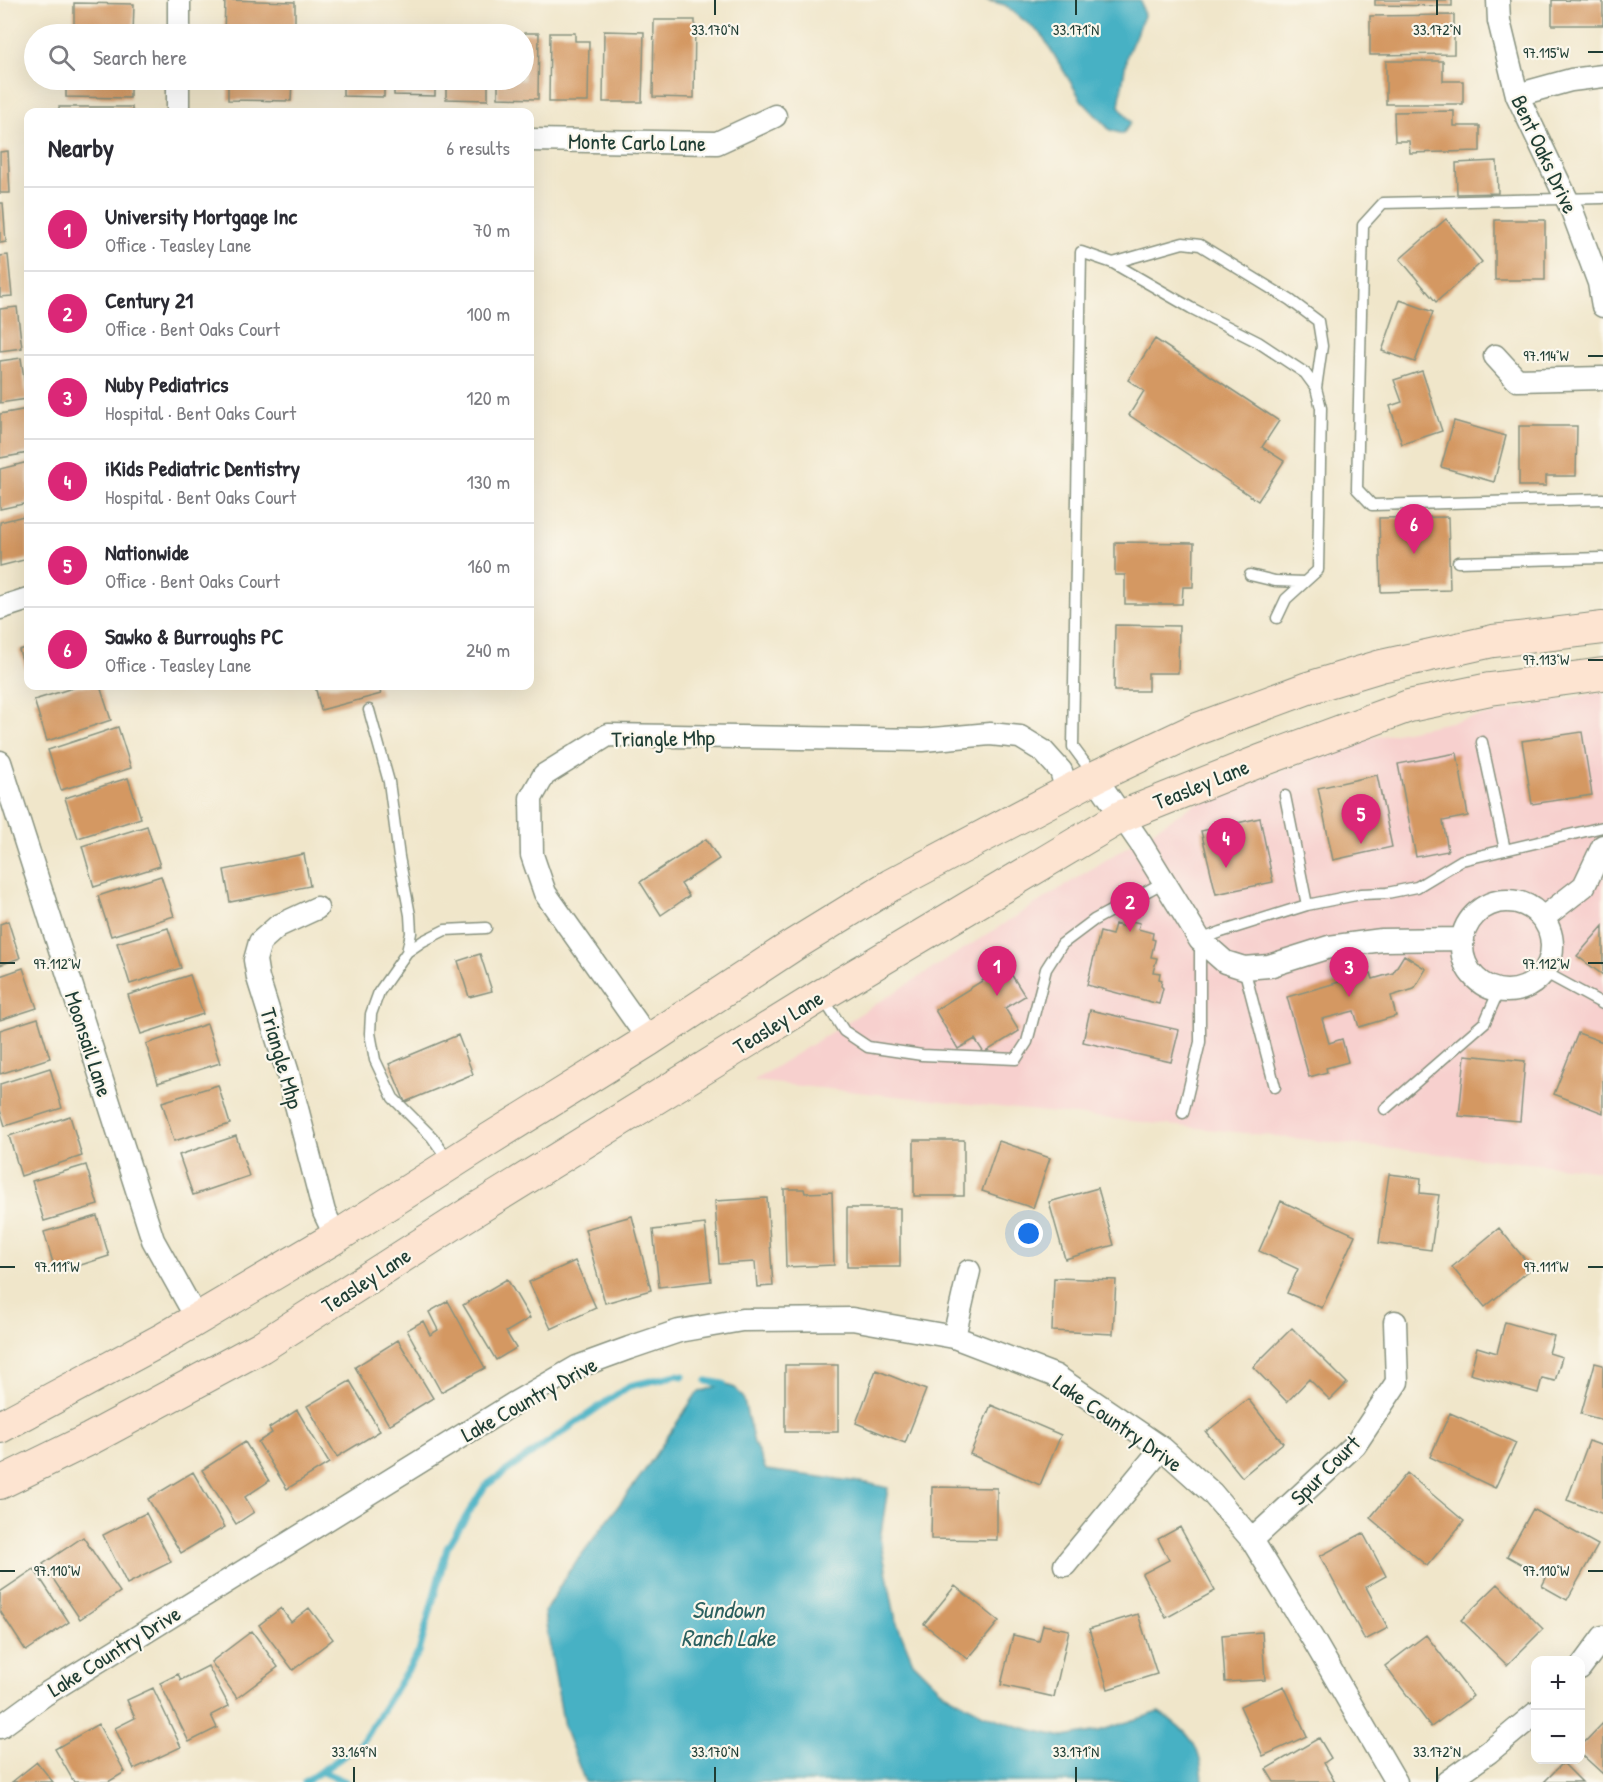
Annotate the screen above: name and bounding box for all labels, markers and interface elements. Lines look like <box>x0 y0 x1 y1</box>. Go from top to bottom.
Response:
text: 33.170°N <box>691 19 739 40</box>
text: 33.171°N <box>1053 19 1099 40</box>
text: 33.172°N <box>1413 19 1461 40</box>
search box <box>24 24 534 90</box>
icon: search <box>45 41 78 74</box>
text: Search here <box>93 42 187 72</box>
text: 97.115°W <box>1523 42 1570 63</box>
street label: Bent Oaks Drive <box>1504 90 1586 218</box>
street label: Monte Carlo Lane <box>568 126 706 158</box>
text: Nearby <box>48 130 114 165</box>
text: 6 results <box>446 134 510 161</box>
text: University Mortgage Inc <box>105 201 297 231</box>
text: 1 <box>64 216 71 243</box>
text: 70 m <box>473 216 510 243</box>
text: Office · Teasley Lane <box>105 231 252 258</box>
text: Century 21 <box>105 285 193 315</box>
text: 2 <box>63 300 72 327</box>
text: 100 m <box>467 300 510 327</box>
text: Office · Bent Oaks Court <box>105 315 280 342</box>
text: 97.114°W <box>1523 345 1569 366</box>
text: Nuby Pediatrics <box>105 369 228 399</box>
text: 3 <box>63 384 72 411</box>
text: 120 m <box>466 384 510 411</box>
text: Hospital · Bent Oaks Court <box>105 399 296 426</box>
text: iKids Pediatric Dentistry <box>105 453 300 483</box>
text: 4 <box>64 468 71 495</box>
text: 130 m <box>467 468 510 495</box>
text: Hospital · Bent Oaks Court <box>105 483 296 510</box>
pin: 6 <box>1394 504 1434 554</box>
text: Nationwide <box>105 537 189 567</box>
text: 5 <box>63 552 72 579</box>
text: 160 m <box>468 552 510 579</box>
text: Office · Bent Oaks Court <box>105 567 280 594</box>
text: Sawko & Burroughs PC <box>105 621 283 651</box>
text: 6 <box>64 636 71 663</box>
text: 240 m <box>466 636 510 663</box>
text: 97.113°W <box>1523 649 1570 670</box>
text: Office · Teasley Lane <box>105 651 252 678</box>
street label: Triangle Mhp <box>611 722 716 754</box>
street label: Teasley Lane <box>1149 751 1253 817</box>
pin: 5 <box>1342 794 1380 844</box>
pin: 4 <box>1206 818 1246 868</box>
pin: 2 <box>1110 882 1150 932</box>
pin: 1 <box>978 946 1016 996</box>
pin: 3 <box>1330 948 1368 997</box>
text: 97.112°W <box>34 953 81 974</box>
text: 97.112°W <box>1523 953 1570 974</box>
street label: Teasley Lane <box>727 982 829 1061</box>
street label: Moonsail Lane <box>58 987 120 1101</box>
street label: Triangle Mhp <box>253 1004 311 1112</box>
your location <box>1014 1219 1043 1248</box>
street label: Teasley Lane <box>316 1240 417 1320</box>
text: 97.111°W <box>34 1256 80 1277</box>
text: 97.111°W <box>1523 1256 1569 1277</box>
street label: Lake Country Drive <box>456 1349 603 1449</box>
street label: Lake Country Drive <box>1047 1367 1189 1479</box>
street label: Spur Court <box>1283 1428 1367 1512</box>
text: 97.110°W <box>34 1560 81 1581</box>
text: 97.110°W <box>1523 1560 1570 1581</box>
water label: Sundown Ranch Lake <box>681 1593 776 1653</box>
street label: Lake Country Drive <box>42 1598 186 1704</box>
map controls <box>1531 1656 1585 1764</box>
button: + <box>1531 1656 1585 1710</box>
button: − <box>1531 1710 1585 1764</box>
text: 33.169°N <box>331 1741 377 1762</box>
text: 33.170°N <box>691 1741 739 1762</box>
text: 33.171°N <box>1053 1741 1099 1762</box>
text: 33.172°N <box>1413 1741 1461 1762</box>

